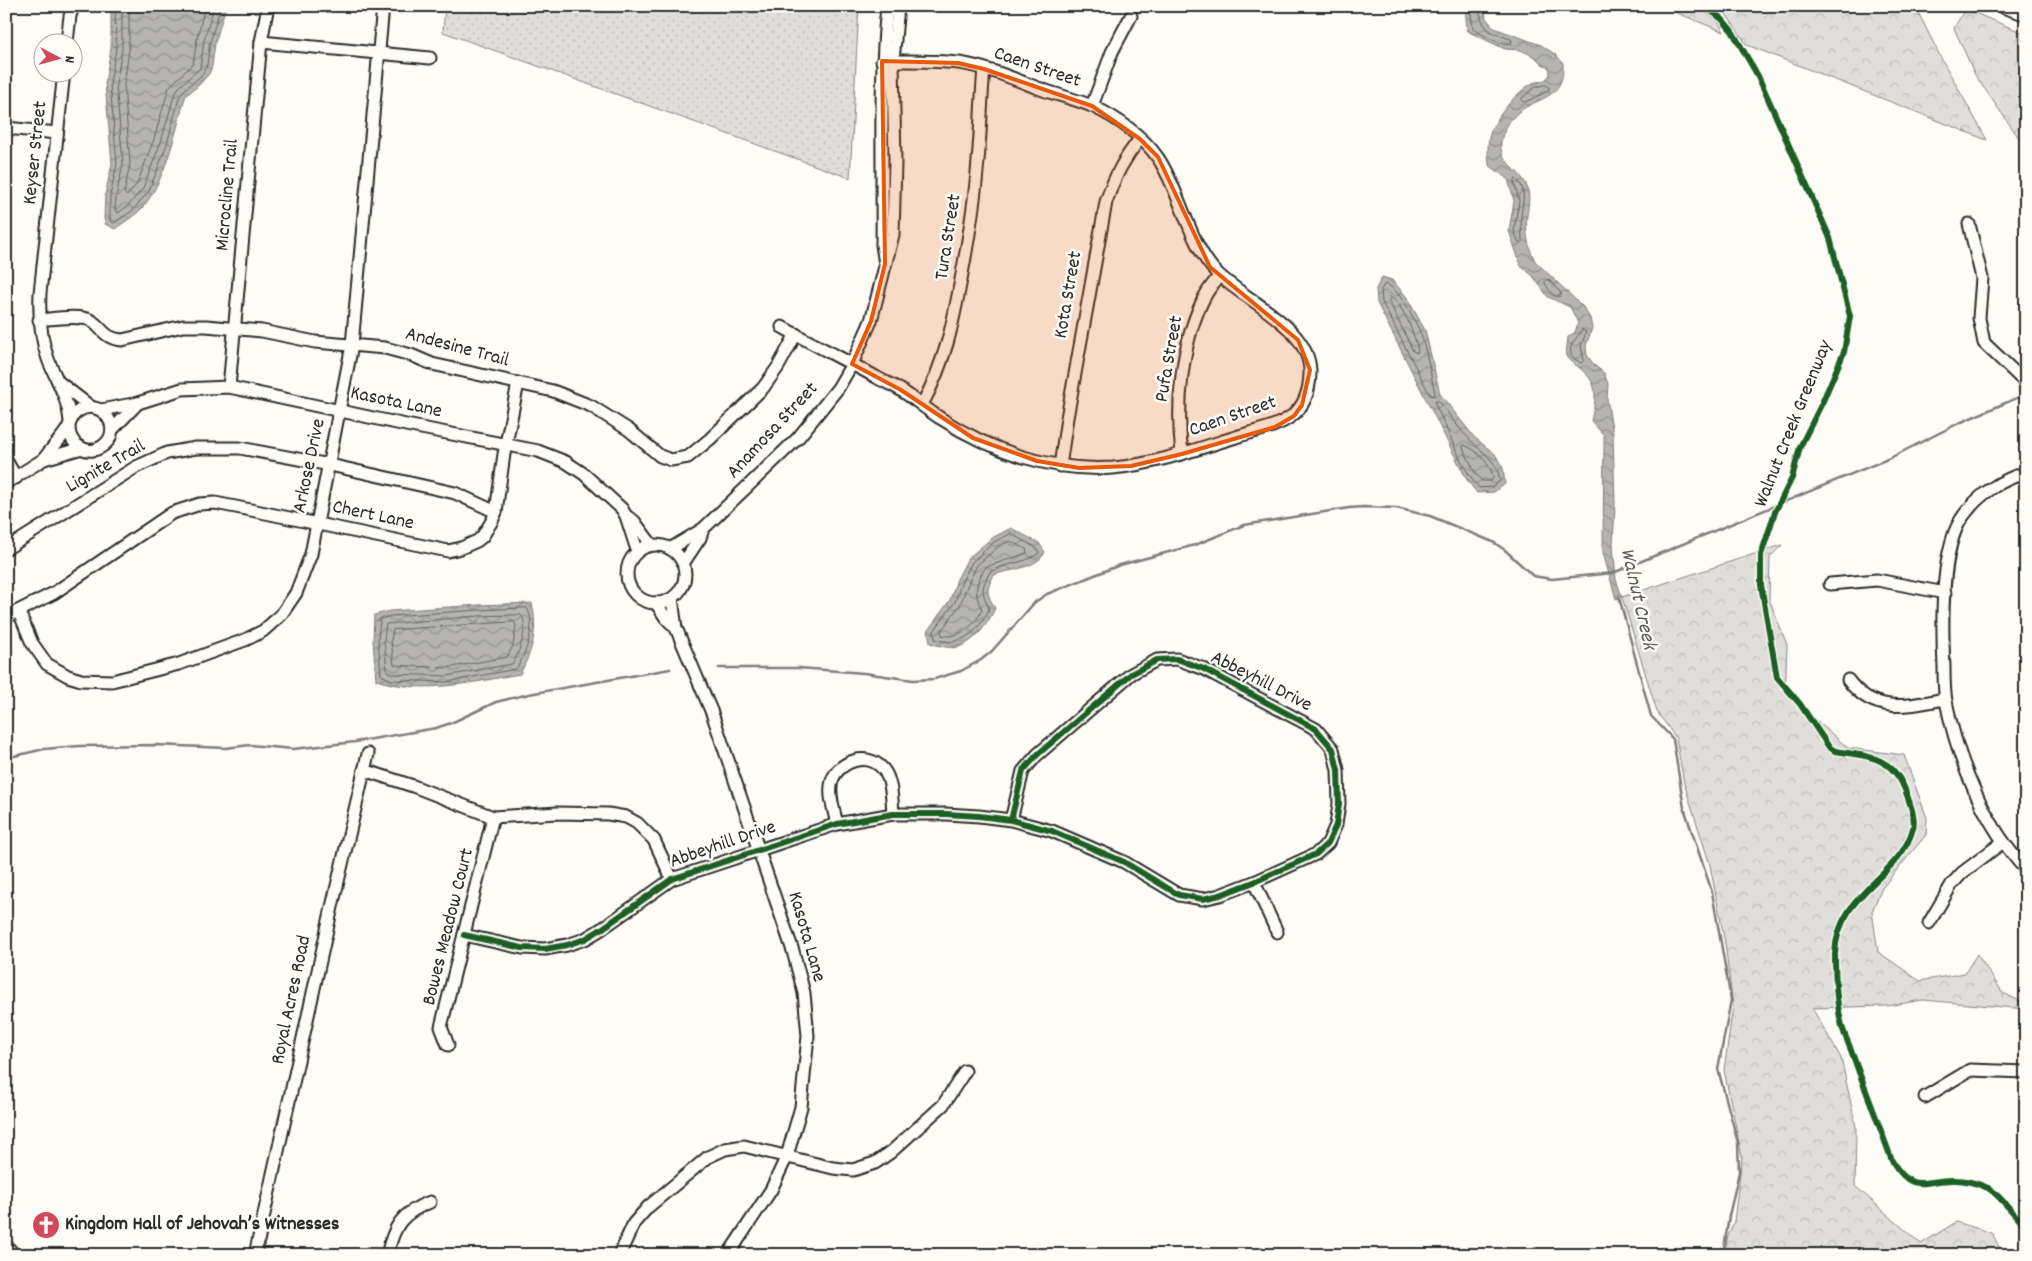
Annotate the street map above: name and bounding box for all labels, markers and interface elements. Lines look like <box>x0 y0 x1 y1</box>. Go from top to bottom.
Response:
north arrow <box>32 32 82 82</box>
street label: Caen Street <box>990 40 1084 96</box>
text: N <box>59 55 79 64</box>
street label: Keyser Street <box>17 100 55 206</box>
street label: Microcline Trail <box>209 138 247 252</box>
street label: Tura Street <box>928 192 970 282</box>
street label: Kota Street <box>1048 249 1090 341</box>
street label: Pufa Street <box>1149 314 1191 404</box>
street label: Andesine Trail <box>402 321 512 375</box>
street label: Walnut Creek Greenway <box>1748 335 1841 512</box>
street label: Anamosa Street <box>721 376 825 486</box>
street label: Kasota Lane <box>348 380 445 426</box>
street label: Caen Street <box>1186 389 1280 445</box>
street label: Arkose Drive <box>286 416 334 516</box>
street label: Lignite Trail <box>61 433 151 501</box>
street label: Chert Lane <box>330 494 417 538</box>
water label: Walnut Creek <box>1611 545 1664 655</box>
street label: Abbeyhill Drive <box>1205 644 1317 720</box>
street label: Abbeyhill Drive <box>666 814 780 876</box>
street label: Bowes Meadow Court <box>416 846 482 1008</box>
street label: Kasota Lane <box>780 888 832 986</box>
street label: Royal Acres Road <box>265 933 319 1067</box>
church icon: Kingdom Hall of Jehovah’s Witnesses <box>31 1210 61 1240</box>
place label: Kingdom Hall of Jehovah’s Witnesses <box>65 1211 339 1239</box>

